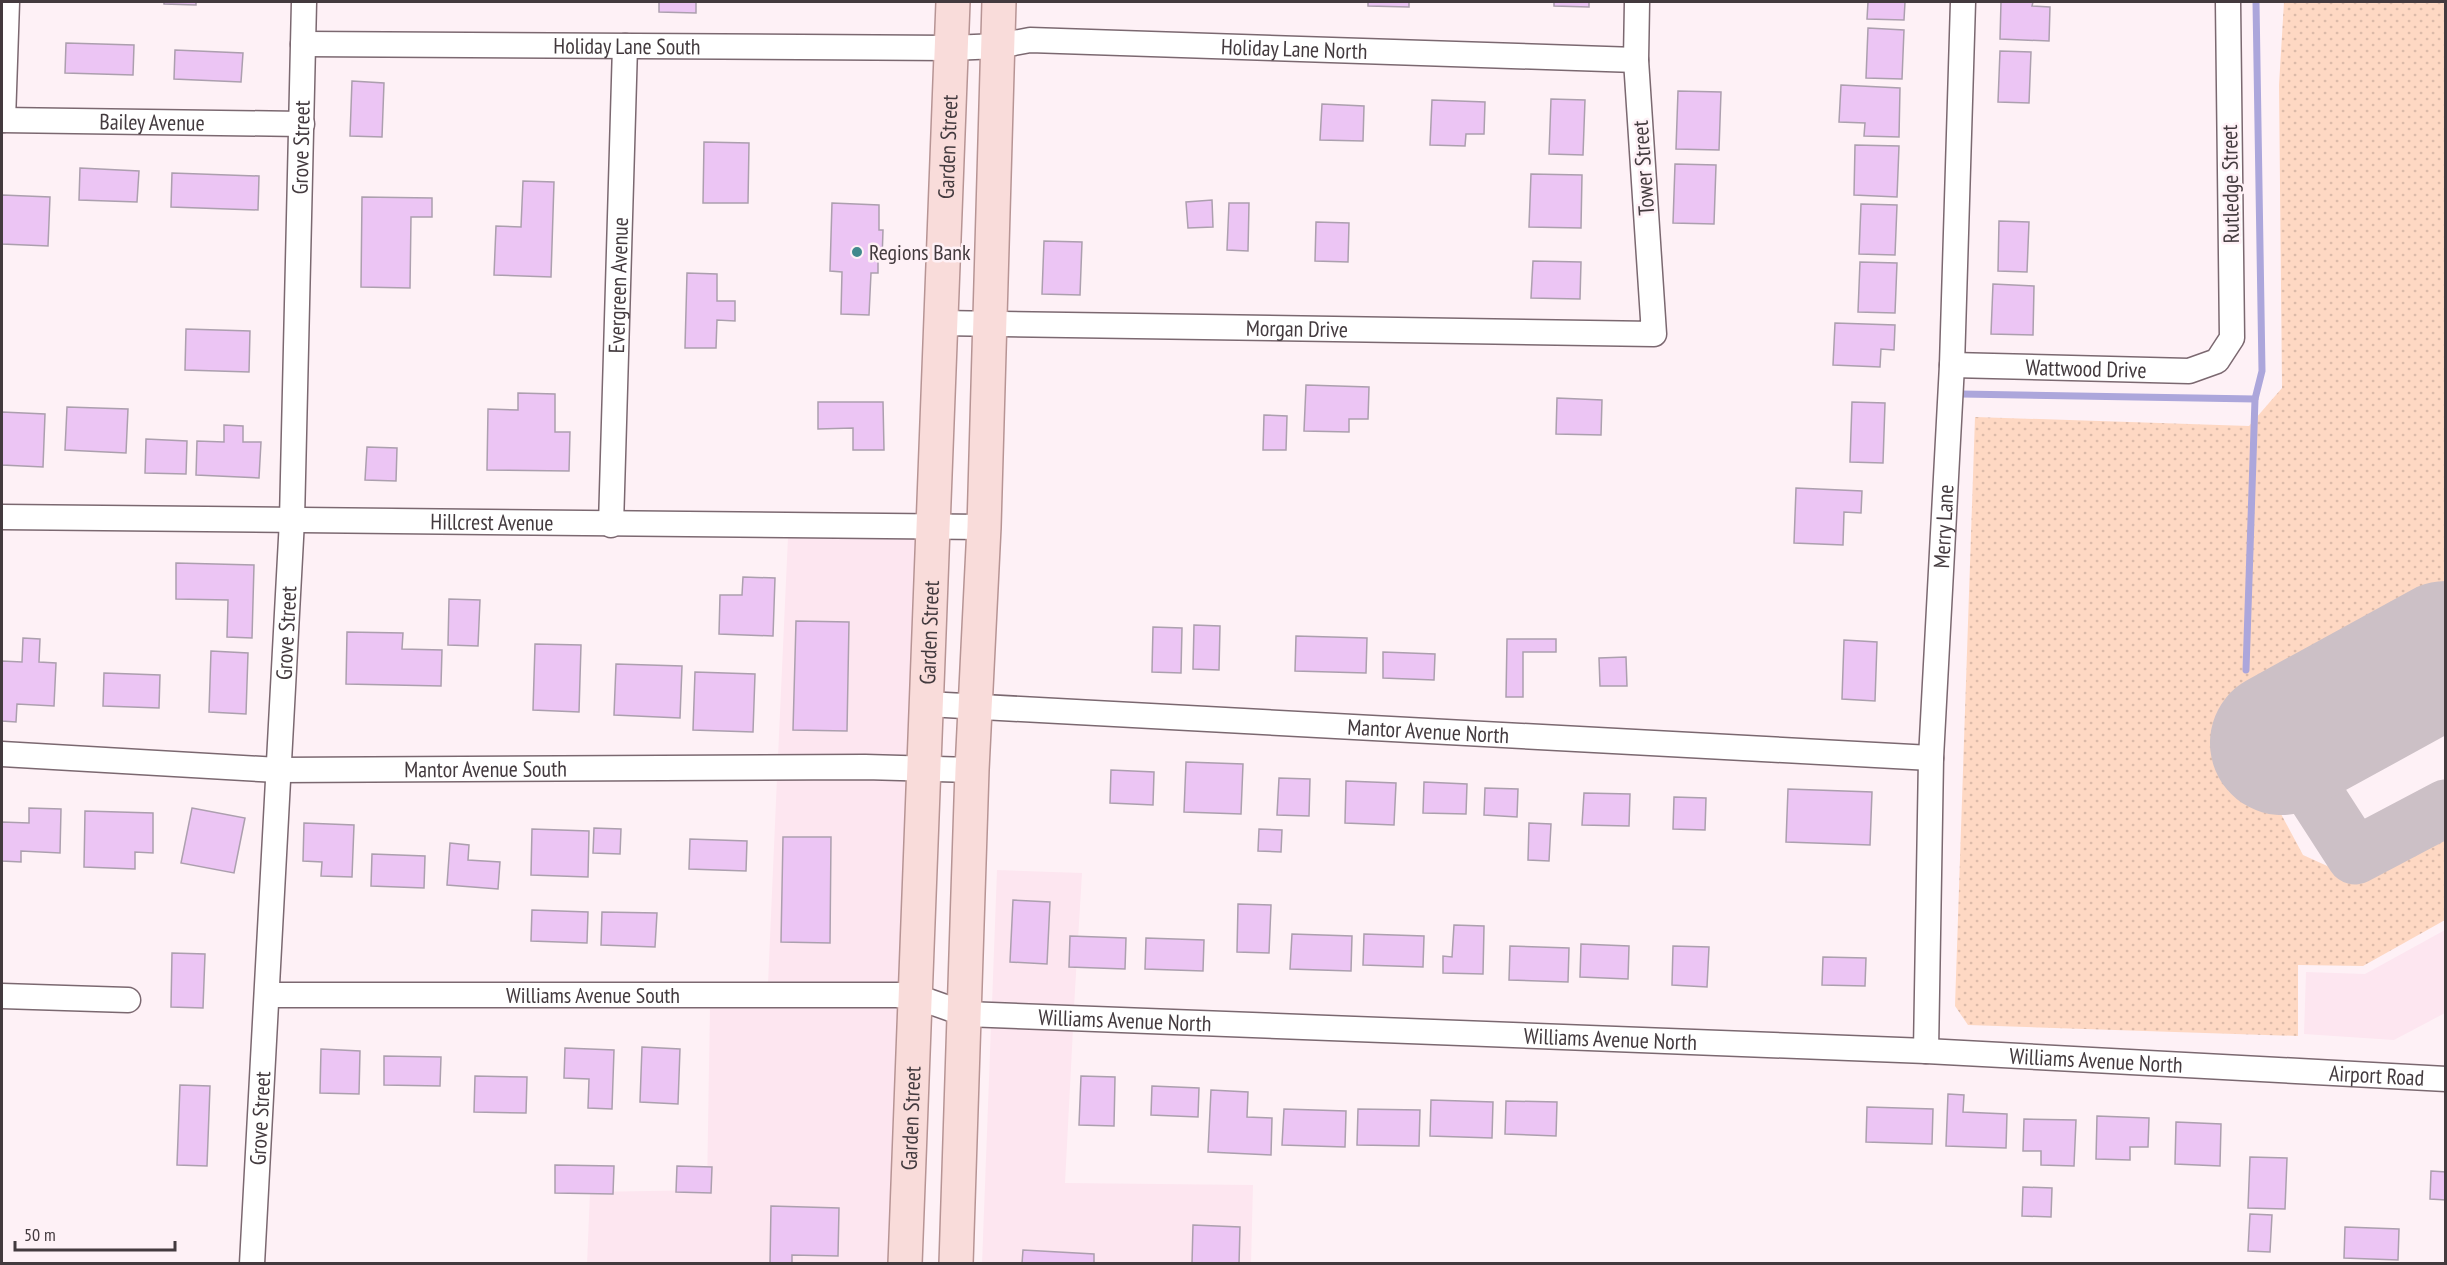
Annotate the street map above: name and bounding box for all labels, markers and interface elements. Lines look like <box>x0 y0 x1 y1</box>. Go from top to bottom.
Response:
street label: Holiday Lane South <box>553 32 701 60</box>
street label: Holiday Lane North <box>1221 32 1368 65</box>
street label: Garden Street <box>932 94 963 199</box>
street label: Grove Street <box>286 100 316 195</box>
street label: Bailey Avenue <box>99 107 205 137</box>
street label: Tower Street <box>1626 120 1660 216</box>
street label: Rutledge Street <box>2215 124 2245 244</box>
street label: Evergreen Avenue <box>602 217 634 354</box>
place label: Regions Bank <box>869 238 971 266</box>
marker: Regions Bank <box>850 245 864 259</box>
street label: Morgan Drive <box>1246 314 1348 343</box>
street label: Wattwood Drive <box>2025 353 2147 384</box>
street label: Merry Lane <box>1927 484 1960 569</box>
street label: Hillcrest Avenue <box>430 507 554 537</box>
street label: Garden Street <box>913 580 945 685</box>
street label: Grove Street <box>269 585 302 681</box>
street label: Mantor Avenue North <box>1347 713 1510 749</box>
street label: Mantor Avenue South <box>404 755 567 783</box>
street label: Williams Avenue South <box>506 981 680 1009</box>
street label: Williams Avenue North <box>1038 1003 1212 1037</box>
street label: Williams Avenue North <box>1523 1022 1698 1056</box>
street label: Williams Avenue North <box>2009 1042 2183 1079</box>
street label: Airport Road <box>2328 1059 2425 1092</box>
street label: Garden Street <box>895 1065 927 1171</box>
street label: Grove Street <box>243 1070 276 1166</box>
scale bar <box>15 1214 176 1252</box>
text: 50 m <box>24 1223 56 1246</box>

